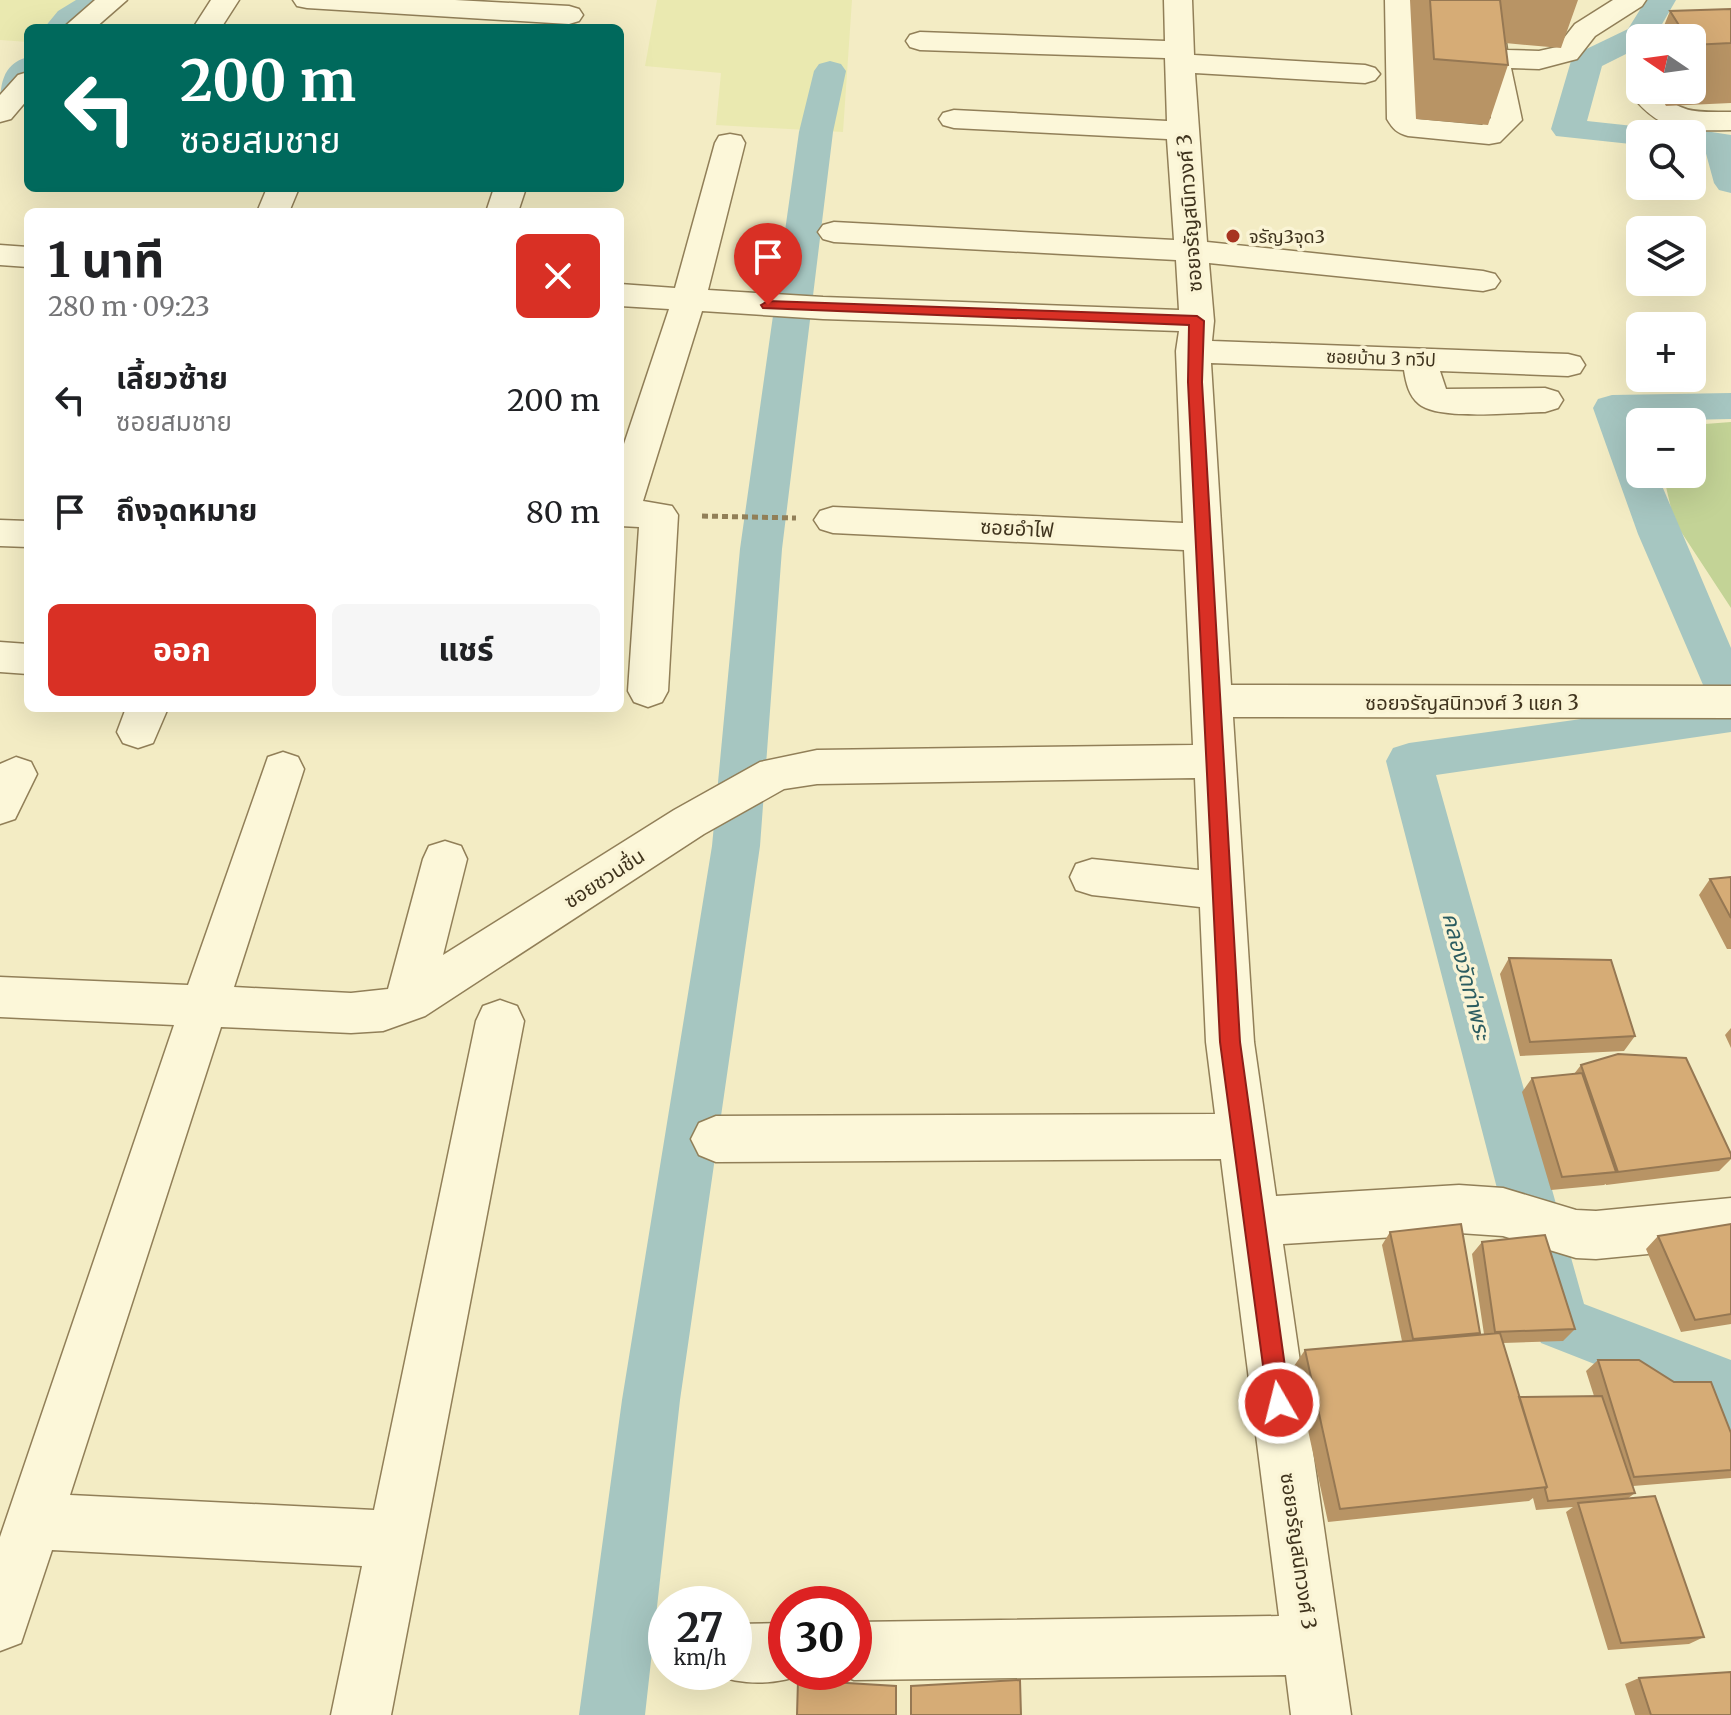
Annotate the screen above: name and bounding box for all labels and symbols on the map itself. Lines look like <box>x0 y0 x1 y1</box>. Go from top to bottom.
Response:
north arrow <box>1626 24 1706 104</box>
street label: ซอยจรัญสนิทวงศ์ 3 <box>1171 133 1207 293</box>
pin <box>734 223 802 305</box>
place label: จรัญ3จุด3 <box>1249 225 1325 248</box>
marker: จรัญ3จุด3 <box>1224 227 1242 245</box>
street label: ซอยบ้าน 3 ทวีป <box>1326 345 1436 371</box>
street label: ซอยอำไฟ <box>980 514 1055 542</box>
street label: ซอยจรัญสนิทวงศ์ 3 แยก 3 <box>1365 690 1579 715</box>
street label: ซอยชวนชื่น <box>559 842 649 913</box>
water label: คลองวัดท่าพระ <box>1437 909 1498 1044</box>
position arrow <box>1237 1361 1321 1445</box>
street label: ซอยจรัญสนิทวงศ์ 3 <box>1276 1471 1322 1631</box>
speed limit sign: 30 <box>768 1586 872 1690</box>

